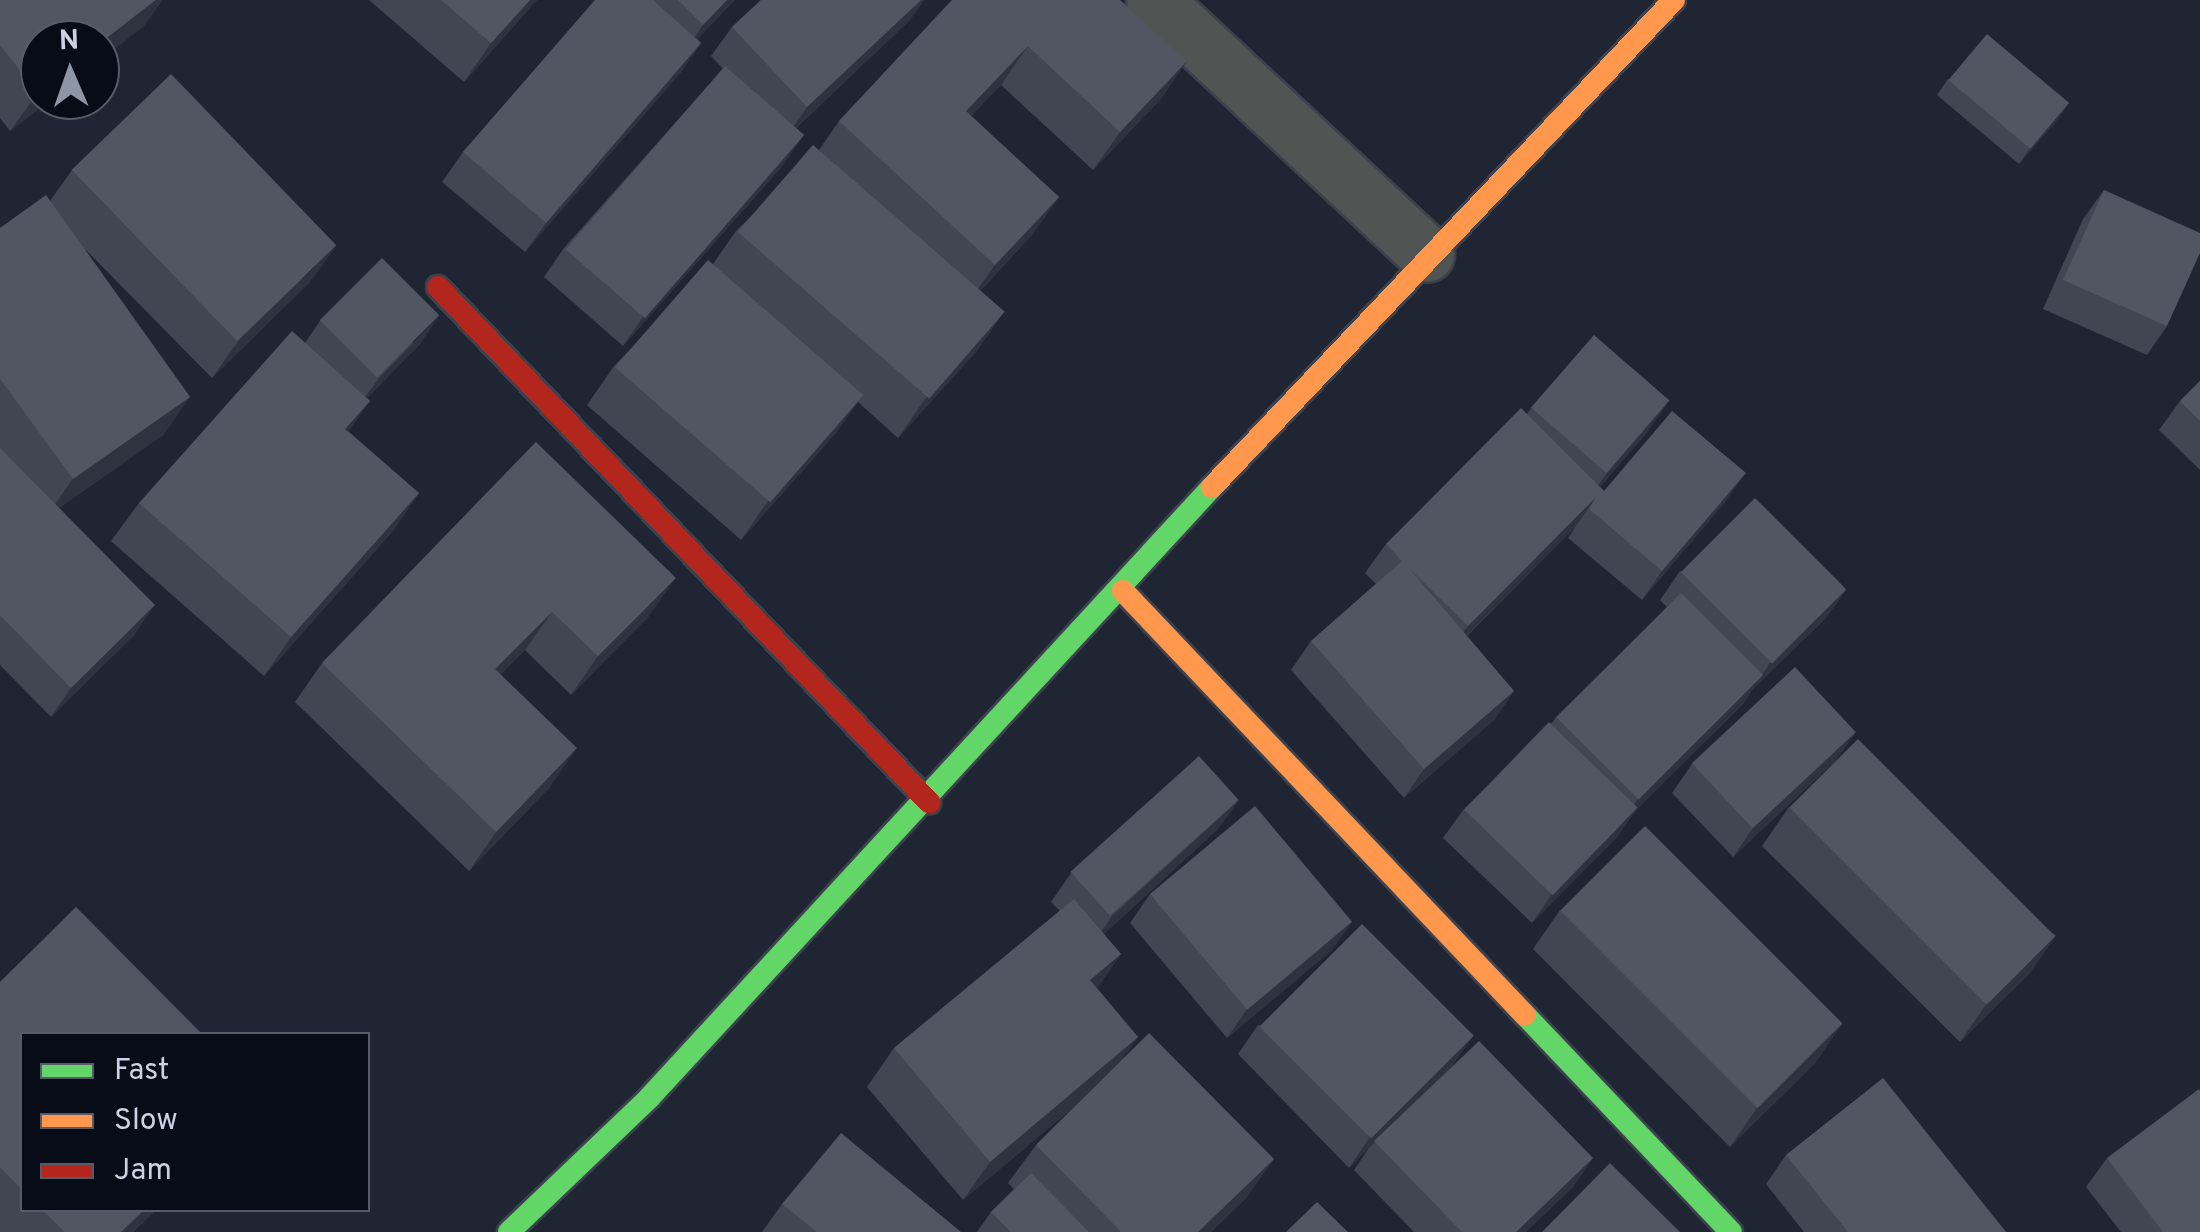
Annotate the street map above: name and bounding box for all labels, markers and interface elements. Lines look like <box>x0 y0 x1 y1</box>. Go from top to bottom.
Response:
north arrow <box>20 20 120 120</box>
text: N <box>58 24 80 60</box>
legend <box>20 1032 370 1212</box>
text: Fast <box>114 1053 169 1090</box>
text: Slow <box>114 1103 178 1140</box>
text: Jam <box>114 1153 172 1190</box>

